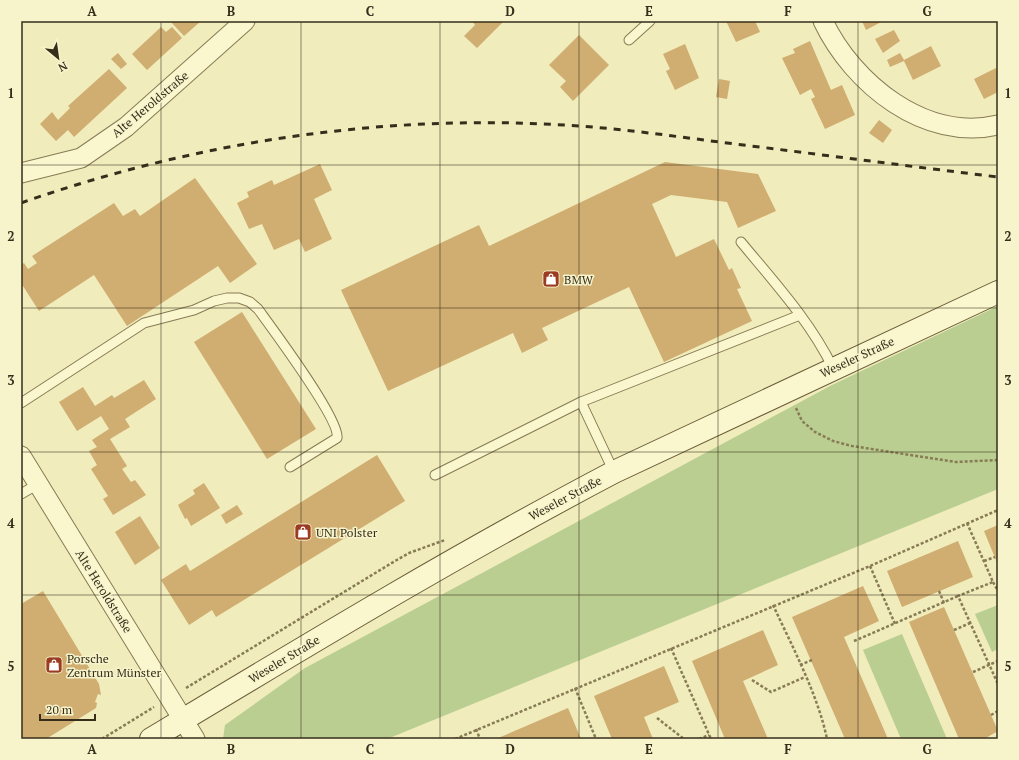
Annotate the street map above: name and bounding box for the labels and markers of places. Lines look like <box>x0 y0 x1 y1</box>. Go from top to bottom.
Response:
shop icon: BMW <box>541 269 561 289</box>
place label: BMW <box>564 272 594 287</box>
shop icon: UNI Polster <box>293 522 313 542</box>
place label: UNI Polster <box>316 525 378 540</box>
place label: Porsche Zentrum Münster <box>67 651 162 680</box>
shop icon: Porsche Zentrum Münster <box>44 655 64 675</box>

